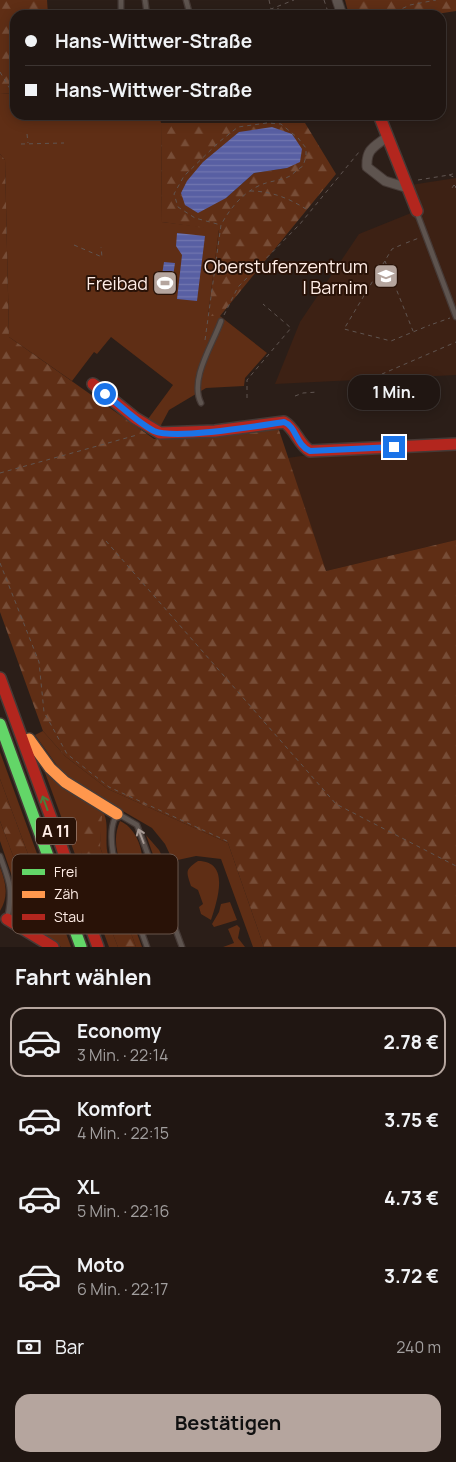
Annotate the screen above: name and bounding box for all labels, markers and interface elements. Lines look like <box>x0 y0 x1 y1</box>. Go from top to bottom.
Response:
text: Hans-Wittwer-Straße <box>55 28 252 54</box>
text: Hans-Wittwer-Straße <box>55 77 252 103</box>
place label: Oberstufenzentrum I Barnim <box>204 254 368 299</box>
school or university icon: Oberstufenzentrum I Barnim <box>373 263 399 289</box>
sports icon: Freibad <box>152 270 178 296</box>
place label: Freibad <box>87 271 148 295</box>
callout: 1 Min. <box>348 374 440 410</box>
text: 1 Min. <box>372 381 416 403</box>
route start <box>94 383 116 405</box>
route end <box>383 436 405 458</box>
one-way arrow <box>40 795 49 811</box>
road number: A 11 <box>36 818 76 844</box>
one-way arrow <box>136 829 145 844</box>
legend <box>12 854 178 934</box>
text: Frei <box>54 862 77 881</box>
text: Zäh <box>54 884 79 903</box>
text: Stau <box>54 907 84 926</box>
text: Fahrt wählen <box>15 962 152 992</box>
text: Economy <box>77 1018 161 1044</box>
icon: car <box>17 1020 62 1065</box>
text: 2.78 € <box>383 1029 439 1055</box>
text: 3 Min. · 22:14 <box>77 1044 169 1066</box>
text: Komfort <box>77 1096 152 1122</box>
icon: car <box>17 1098 62 1143</box>
text: 3.75 € <box>384 1107 439 1133</box>
text: 4 Min. · 22:15 <box>77 1122 169 1144</box>
text: XL <box>77 1174 100 1200</box>
icon: car <box>17 1176 62 1221</box>
text: 4.73 € <box>384 1185 439 1211</box>
text: 5 Min. · 22:16 <box>77 1200 169 1222</box>
text: Moto <box>77 1252 124 1278</box>
icon: car <box>17 1254 62 1299</box>
text: 3.72 € <box>384 1263 439 1289</box>
text: 6 Min. · 22:17 <box>77 1278 168 1300</box>
icon: cash <box>15 1333 43 1361</box>
text: Bar <box>55 1334 84 1360</box>
text: 240 m <box>396 1336 441 1358</box>
button: Bestätigen <box>15 1394 441 1452</box>

